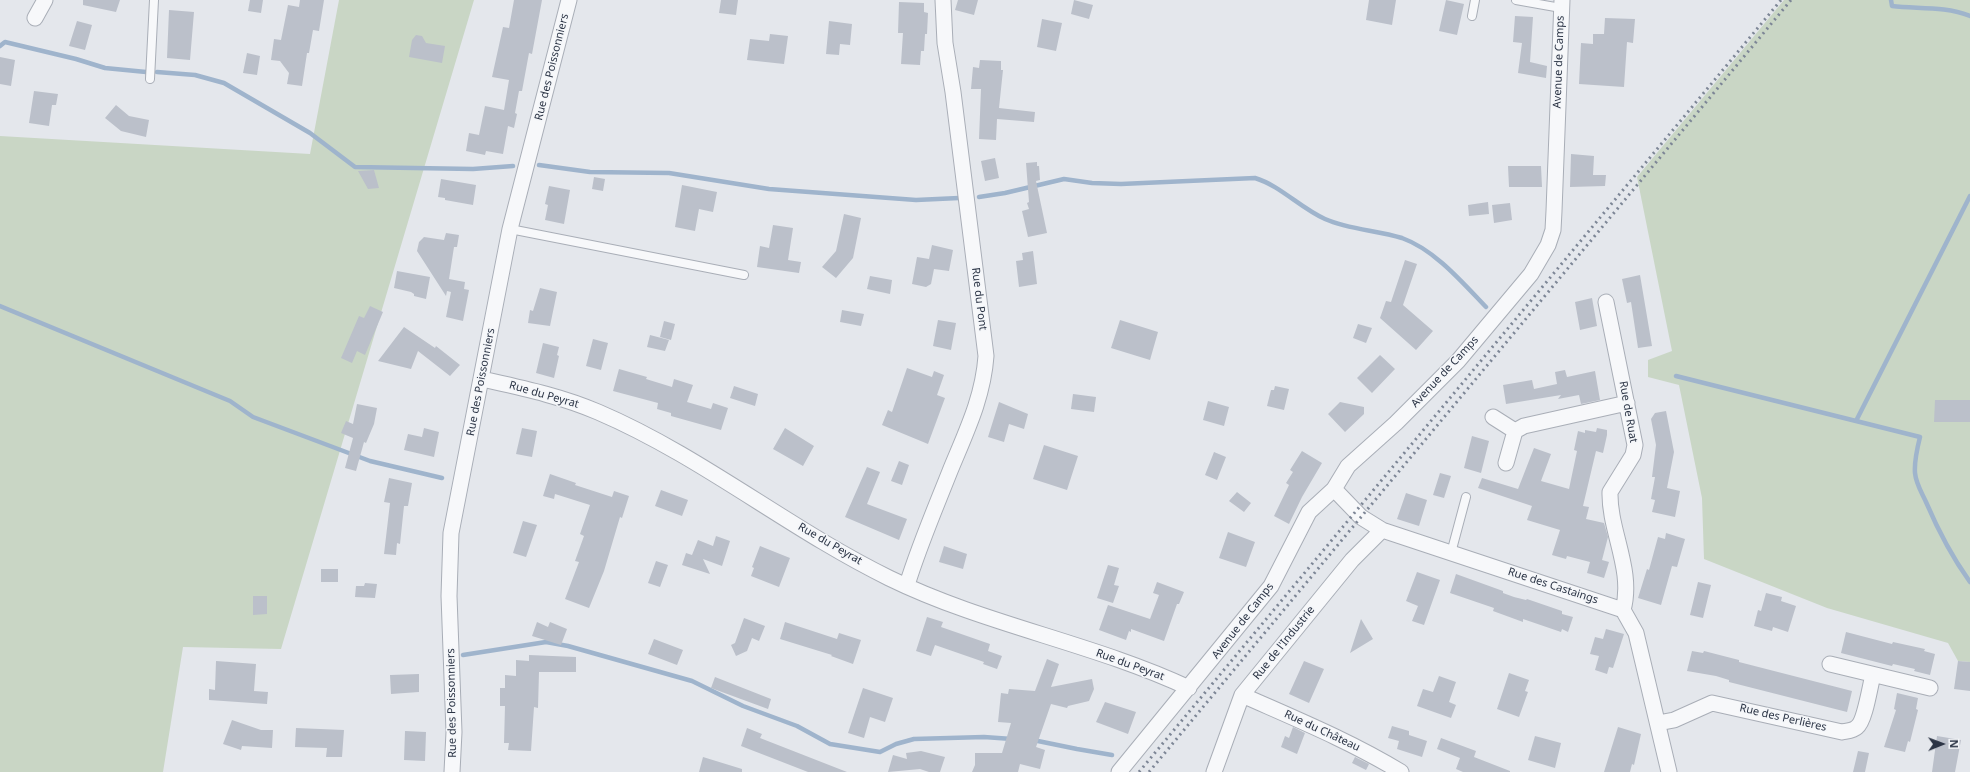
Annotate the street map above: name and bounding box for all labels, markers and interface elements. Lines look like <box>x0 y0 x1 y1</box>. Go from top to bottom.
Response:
street label: Rue des Poissonniers <box>532 12 572 122</box>
street label: Avenue de Camps <box>1551 15 1567 109</box>
street label: Rue du Pont <box>969 267 989 331</box>
street label: Rue des Poissonniers <box>464 327 498 437</box>
street label: Avenue de Camps <box>1409 334 1481 410</box>
street label: Rue du Peyrat <box>508 379 580 411</box>
street label: Rue de Ruat <box>1616 380 1640 444</box>
street label: Rue du Peyrat <box>796 520 864 568</box>
street label: Rue des Castaings <box>1506 565 1600 607</box>
street label: Avenue de Camps <box>1209 580 1277 662</box>
street label: Rue de l'Industrie <box>1250 604 1318 682</box>
street label: Rue du Peyrat <box>1094 647 1166 683</box>
street label: Rue des Poissonniers <box>444 648 460 758</box>
street label: Rue des Perlières <box>1738 702 1828 734</box>
street label: Rue du Château <box>1282 708 1362 754</box>
north arrow <box>1922 724 1962 764</box>
text: N <box>1947 739 1962 748</box>

